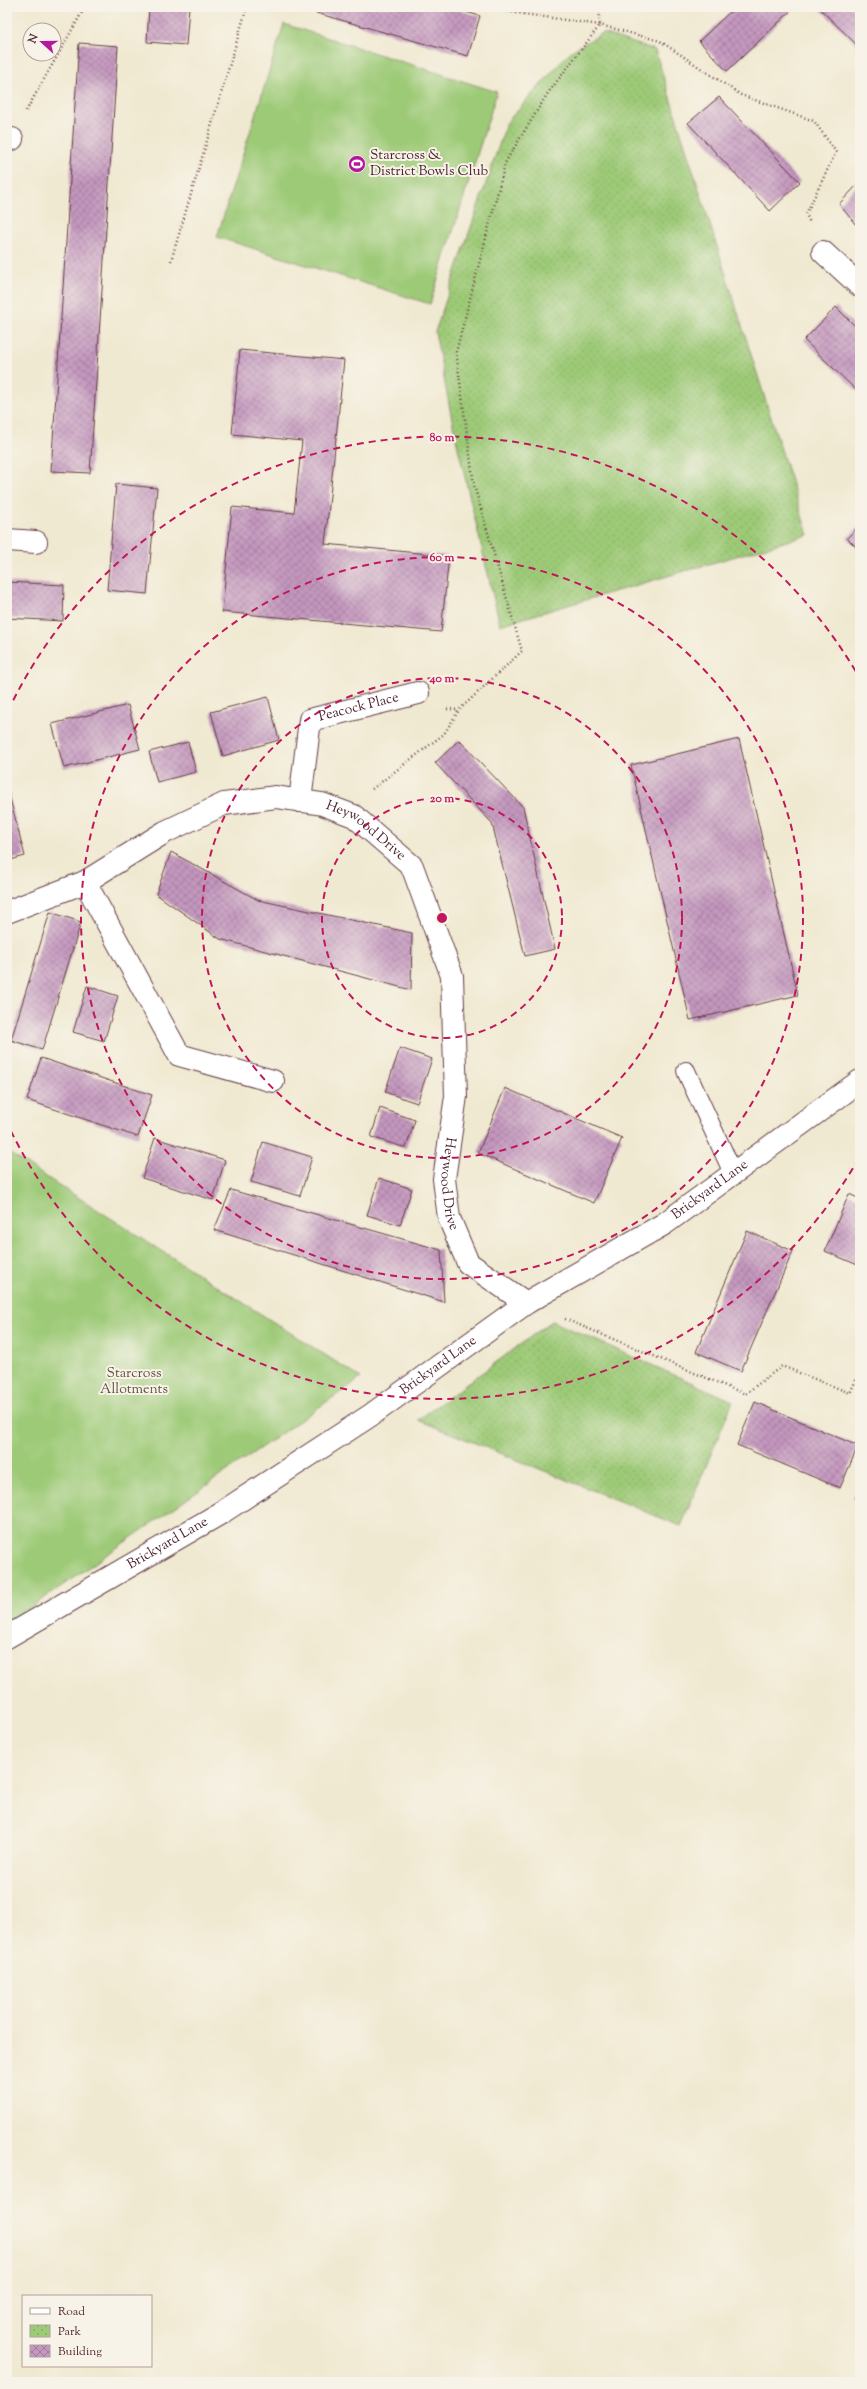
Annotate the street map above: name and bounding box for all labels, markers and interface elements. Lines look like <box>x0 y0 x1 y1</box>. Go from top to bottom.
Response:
north arrow <box>22 22 62 62</box>
text: N <box>24 32 43 47</box>
place label: Starcross & District Bowls Club <box>370 146 488 182</box>
sports icon: Starcross & District Bowls Club <box>347 154 367 174</box>
text: 80 m <box>430 429 454 447</box>
text: 60 m <box>430 549 454 567</box>
text: 40 m <box>429 670 454 688</box>
street label: Peacock Place <box>317 688 401 727</box>
text: 20 m <box>430 790 454 808</box>
street label: Heywood Drive <box>323 796 410 866</box>
centre of rings <box>435 911 449 925</box>
street label: Heywood Drive <box>434 1136 463 1234</box>
street label: Brickyard Lane <box>668 1155 753 1225</box>
street label: Brickyard Lane <box>396 1331 481 1401</box>
park label: Starcross Allotments <box>100 1364 168 1400</box>
street label: Brickyard Lane <box>124 1512 212 1575</box>
legend <box>22 2295 152 2367</box>
text: Road <box>58 2303 85 2321</box>
text: Park <box>58 2323 81 2341</box>
text: Building <box>58 2343 102 2361</box>

